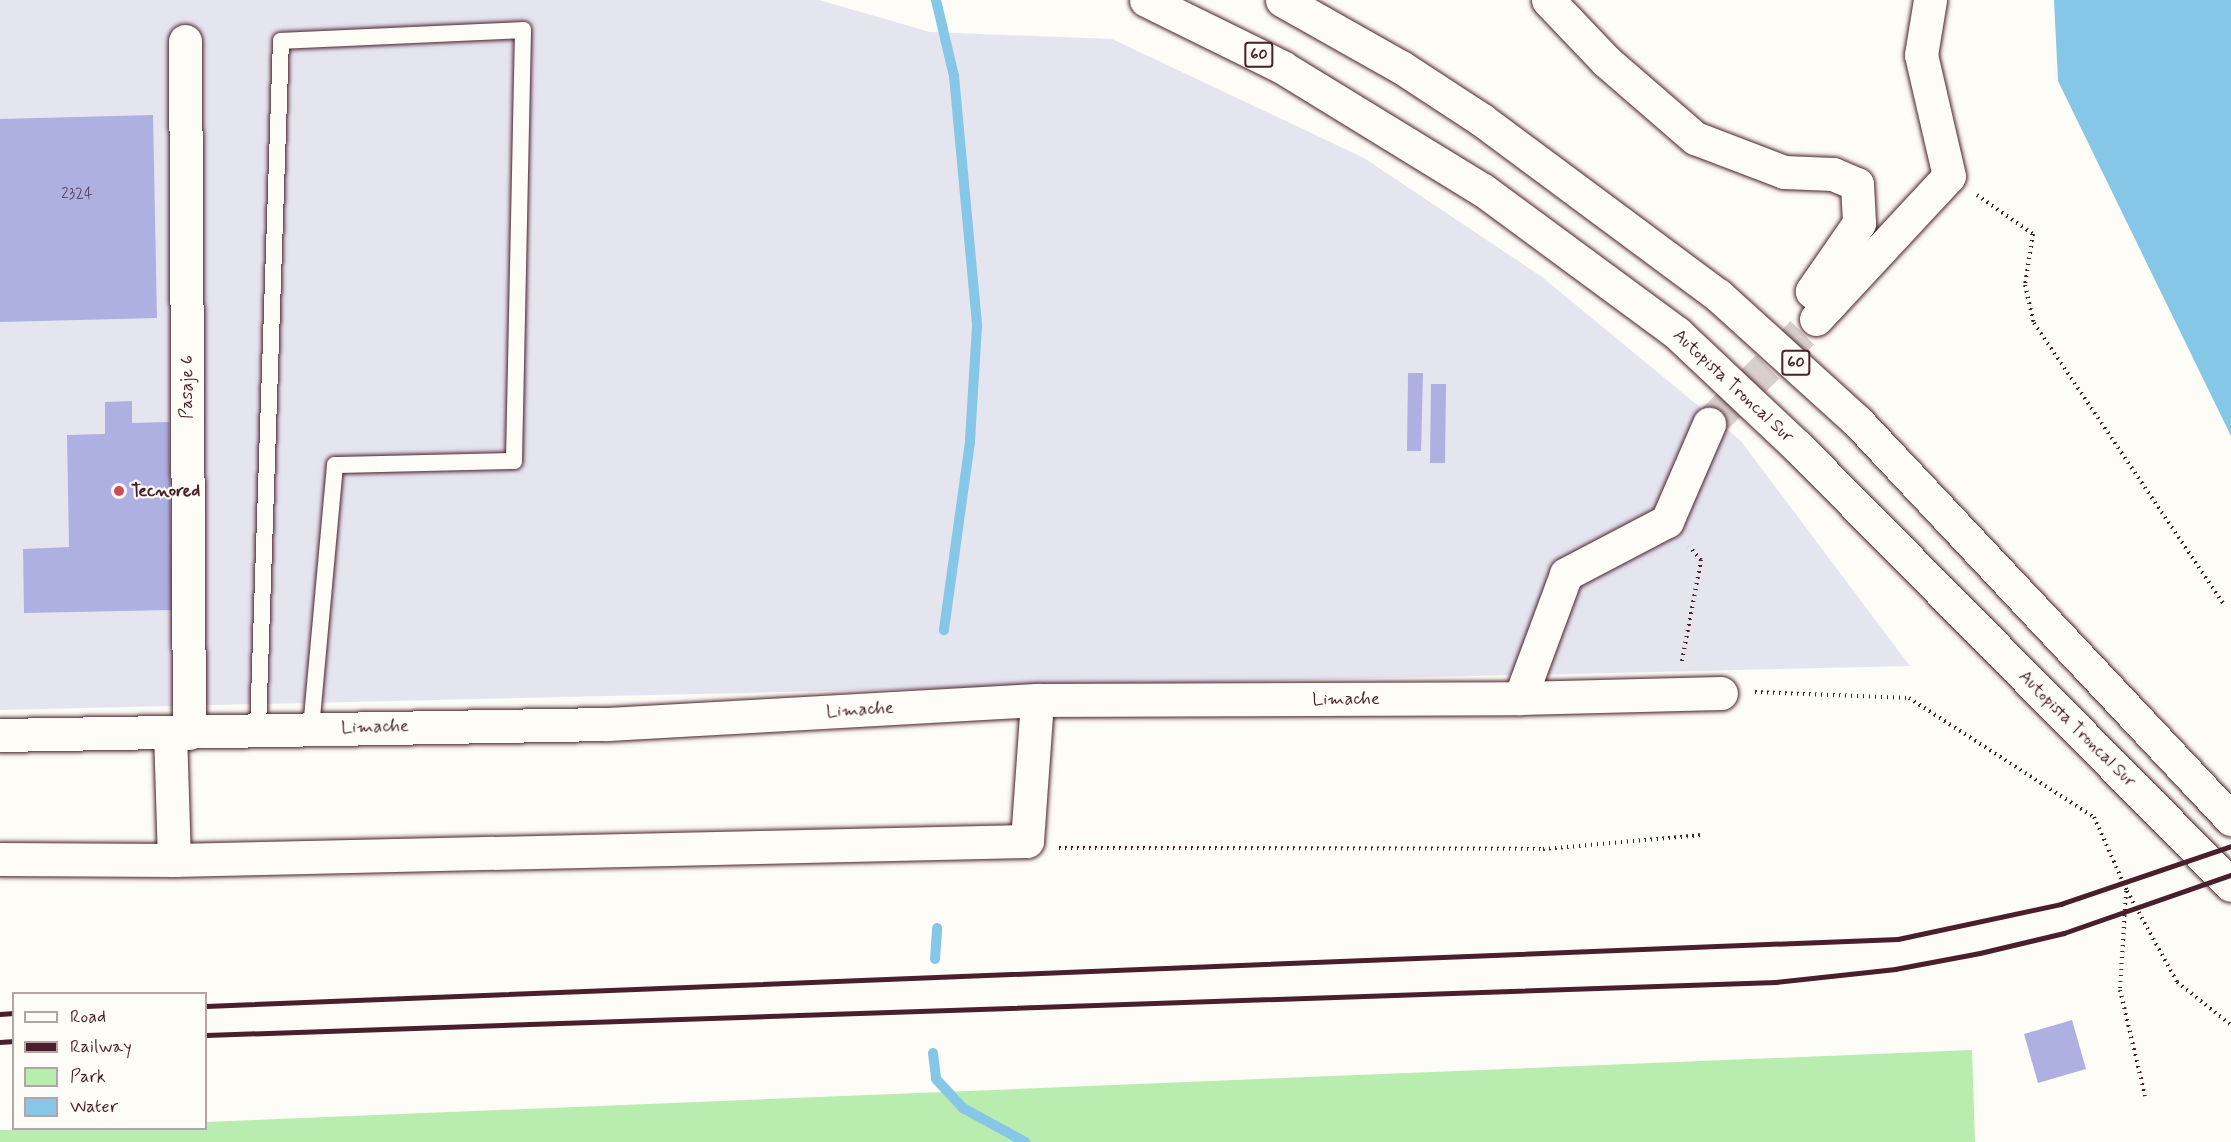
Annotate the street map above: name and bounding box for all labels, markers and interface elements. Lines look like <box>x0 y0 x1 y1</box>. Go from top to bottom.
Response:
road number: 60 <box>1244 42 1274 68</box>
house number: 2324 <box>61 186 93 204</box>
street label: Autopista Troncal Sur <box>1668 324 1798 448</box>
road number: 60 <box>1781 350 1811 376</box>
street label: Pasaje 6 <box>176 355 198 419</box>
place label: Tecnored <box>131 480 200 502</box>
marker: Tecnored <box>112 484 126 498</box>
street label: Autopista Troncal Sur <box>2013 665 2141 793</box>
street label: Limache <box>1312 688 1380 710</box>
street label: Limache <box>826 697 894 723</box>
street label: Limache <box>341 716 409 738</box>
legend <box>12 992 207 1130</box>
text: Road <box>70 1005 106 1029</box>
text: Railway <box>70 1035 132 1059</box>
text: Park <box>70 1065 106 1089</box>
text: Water <box>70 1095 118 1119</box>

